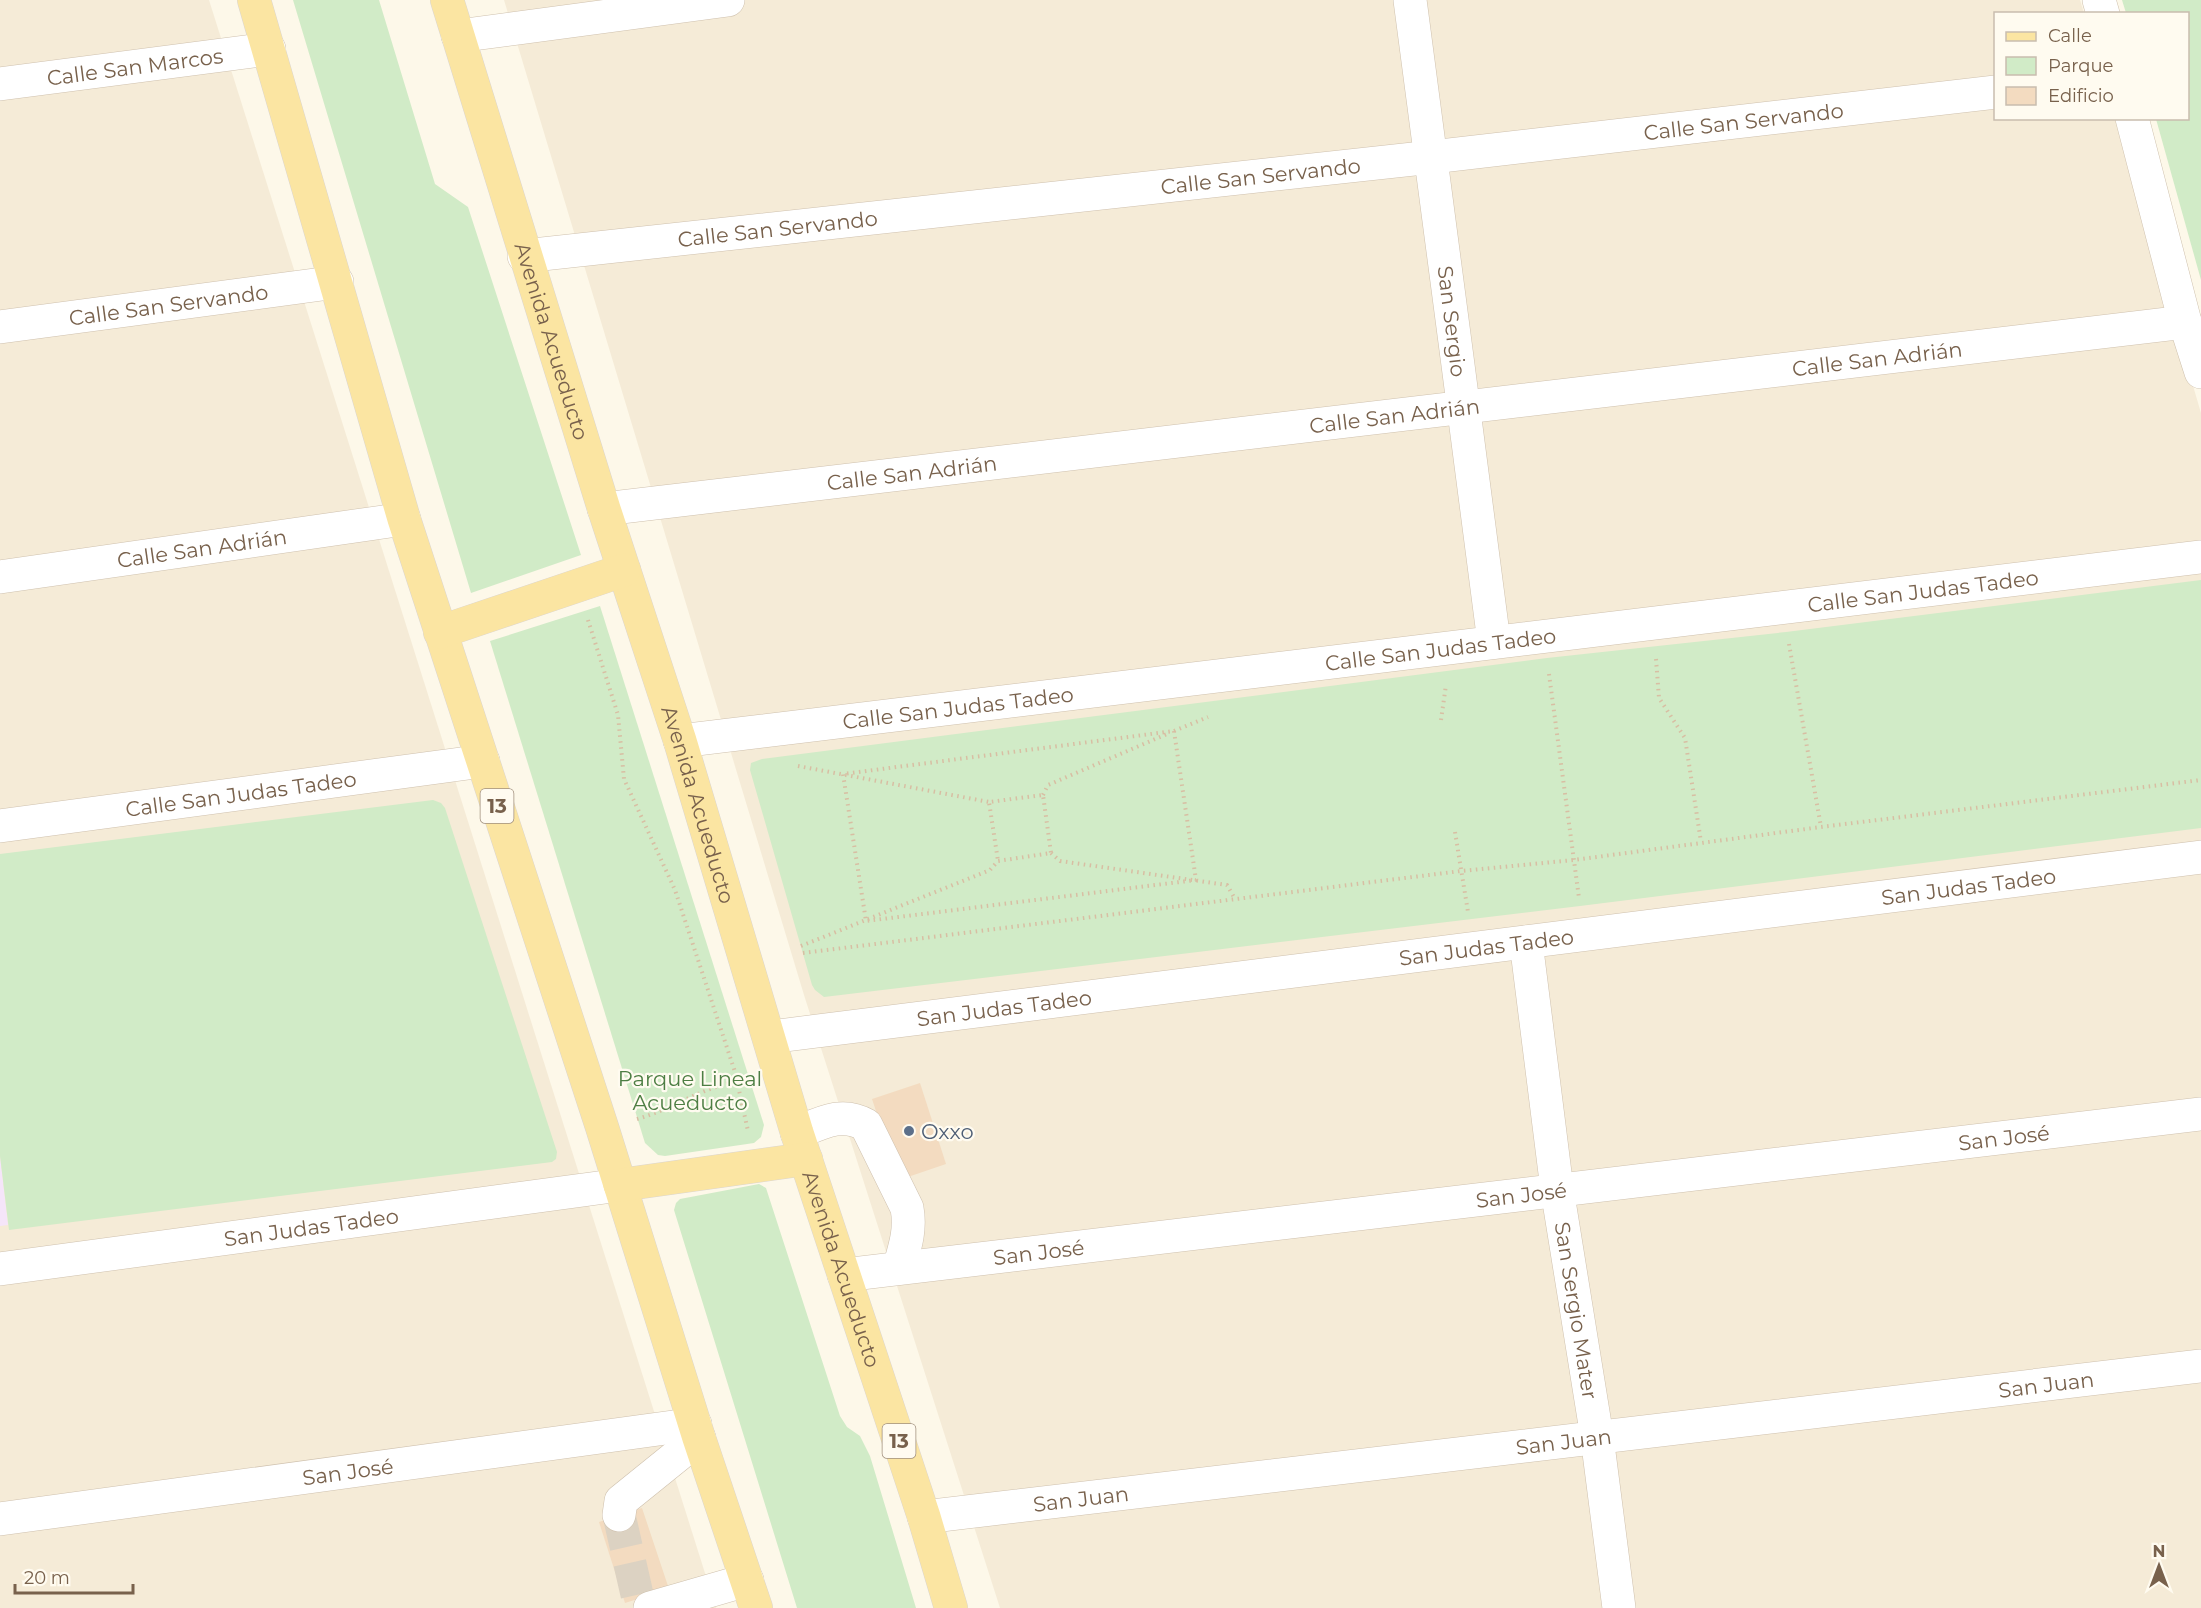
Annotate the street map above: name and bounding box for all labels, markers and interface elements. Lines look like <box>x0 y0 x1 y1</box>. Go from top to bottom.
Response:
legend <box>1994 12 2189 120</box>
text: Calle <box>2048 25 2092 47</box>
street label: Calle San Marcos <box>45 43 224 90</box>
text: Parque <box>2048 55 2114 77</box>
text: Edificio <box>2048 85 2114 107</box>
street label: Calle San Servando <box>1642 97 1845 145</box>
street label: Calle San Servando <box>1159 152 1362 199</box>
street label: Calle San Servando <box>676 205 879 252</box>
street label: Avenida Acueducto <box>510 239 594 443</box>
street label: San Sergio <box>1433 264 1472 378</box>
street label: Calle San Servando <box>67 279 270 330</box>
street label: Calle San Adrián <box>1791 336 1964 381</box>
street label: Calle San Adrián <box>1308 393 1481 438</box>
street label: Calle San Adrián <box>825 450 998 495</box>
street label: Calle San Adrián <box>115 523 289 573</box>
street label: Calle San Judas Tadeo <box>1806 564 2040 617</box>
street label: Calle San Judas Tadeo <box>1323 623 1557 675</box>
street label: Calle San Judas Tadeo <box>841 681 1075 734</box>
street label: Avenida Acueducto <box>657 702 740 906</box>
street label: Calle San Judas Tadeo <box>124 766 358 821</box>
road number: 13 <box>480 789 514 823</box>
street label: San Judas Tadeo <box>1880 863 2057 910</box>
street label: San Judas Tadeo <box>1397 924 1575 970</box>
street label: San Judas Tadeo <box>915 984 1093 1031</box>
park label: Parque Lineal Acueducto <box>618 1066 762 1115</box>
place label: Oxxo <box>921 1119 974 1144</box>
street label: San José <box>1957 1120 2051 1155</box>
marker: Oxxo <box>902 1124 916 1138</box>
street label: Avenida Acueducto <box>798 1167 886 1370</box>
street label: San José <box>1474 1177 1568 1212</box>
street label: San Judas Tadeo <box>222 1203 400 1251</box>
street label: San Sergio Mater <box>1550 1220 1603 1401</box>
street label: San José <box>992 1234 1086 1270</box>
street label: San Juan <box>1997 1366 2095 1402</box>
street label: San Juan <box>1514 1423 1613 1459</box>
road number: 13 <box>882 1424 916 1458</box>
street label: San José <box>301 1453 395 1490</box>
street label: San Juan <box>1032 1480 1130 1517</box>
north arrow <box>2129 1536 2189 1596</box>
text: N <box>2153 1542 2165 1561</box>
scale bar <box>15 1557 134 1595</box>
text: 20 m <box>24 1567 70 1589</box>

